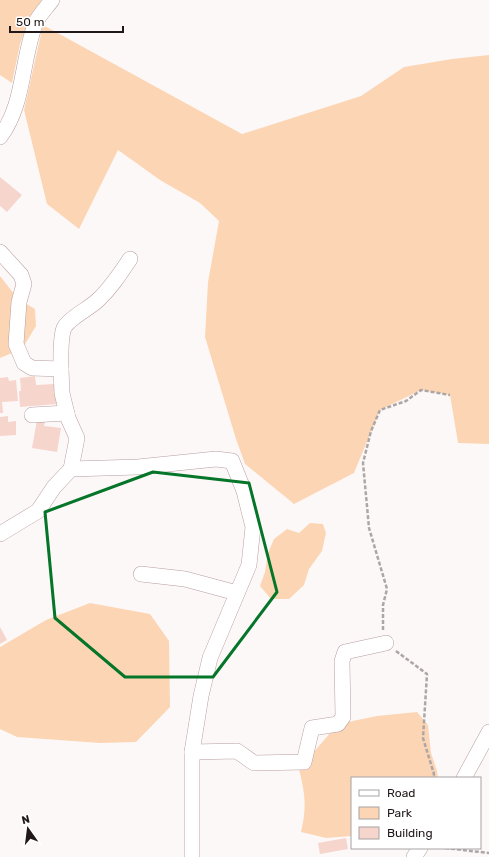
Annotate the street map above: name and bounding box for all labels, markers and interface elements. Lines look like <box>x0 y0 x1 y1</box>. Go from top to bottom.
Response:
scale bar <box>10 8 123 34</box>
text: 50 m <box>16 15 44 29</box>
legend <box>351 777 481 849</box>
text: Road <box>387 786 415 800</box>
text: Park <box>387 806 413 820</box>
north arrow <box>8 809 48 849</box>
text: N <box>20 812 31 827</box>
text: Building <box>387 826 433 840</box>

